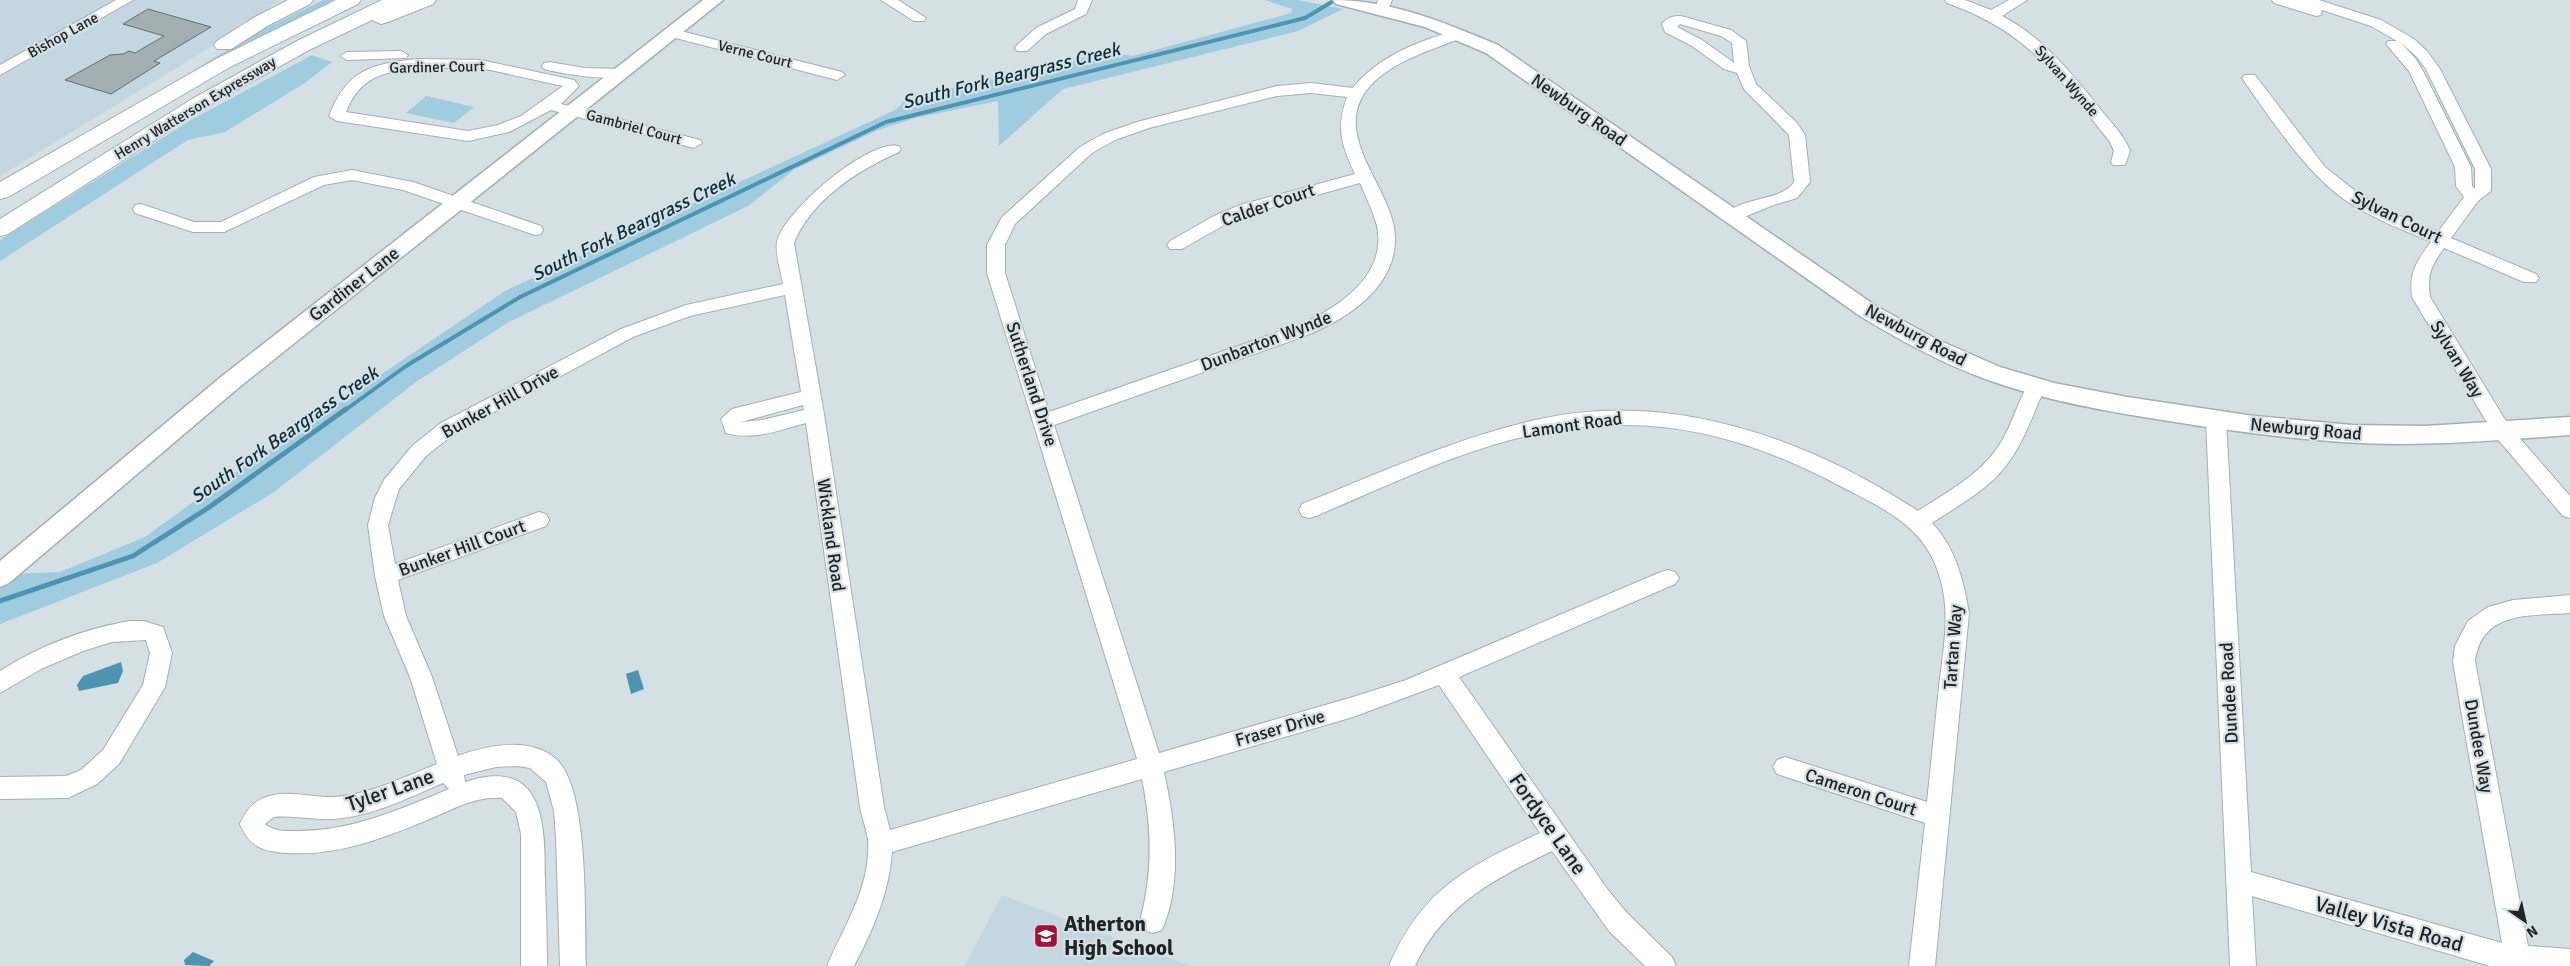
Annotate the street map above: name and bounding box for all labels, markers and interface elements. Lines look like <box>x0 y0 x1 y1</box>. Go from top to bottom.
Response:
street label: Bishop Lane <box>25 8 101 62</box>
street label: Verne Court <box>716 36 794 72</box>
water label: South Fork Beargrass Creek <box>900 37 1124 115</box>
street label: Sylvan Wynde <box>2031 42 2103 120</box>
street label: Henry Watterson Expressway <box>111 53 279 163</box>
street label: Gardiner Court <box>389 57 485 77</box>
street label: Newburg Road <box>1527 69 1631 151</box>
street label: Gambriel Court <box>584 106 684 148</box>
water label: South Fork Beargrass Creek <box>528 167 740 287</box>
street label: Calder Court <box>1218 179 1318 231</box>
street label: Sylvan Court <box>2348 186 2446 248</box>
street label: Gardiner Lane <box>305 242 403 326</box>
street label: Newburg Road <box>1861 299 1971 371</box>
street label: Dunbarton Wynde <box>1198 306 1334 376</box>
street label: Sylvan Way <box>2425 316 2489 402</box>
street label: Sutherland Drive <box>1002 319 1062 449</box>
water label: South Fork Beargrass Creek <box>186 360 384 509</box>
street label: Bunker Hill Drive <box>438 361 562 443</box>
street label: Lamont Road <box>1521 407 1623 443</box>
street label: Newburg Road <box>2249 413 2363 445</box>
street label: Wickland Road <box>812 477 850 593</box>
street label: Bunker Hill Court <box>396 515 528 581</box>
street label: Tartan Way <box>1939 603 1967 690</box>
street label: Dundee Road <box>2215 642 2243 744</box>
street label: Dundee Way <box>2460 697 2498 795</box>
street label: Fraser Drive <box>1233 705 1327 751</box>
street label: Tyler Lane <box>343 763 437 817</box>
street label: Cameron Court <box>1802 764 1920 820</box>
street label: Fordyce Lane <box>1504 768 1592 880</box>
street label: Valley Vista Road <box>2312 890 2466 958</box>
north arrow <box>2500 896 2550 946</box>
place label: Atherton High School <box>1064 911 1174 961</box>
text: N <box>2523 922 2541 941</box>
school or university icon: Atherton High School <box>1033 923 1059 949</box>

